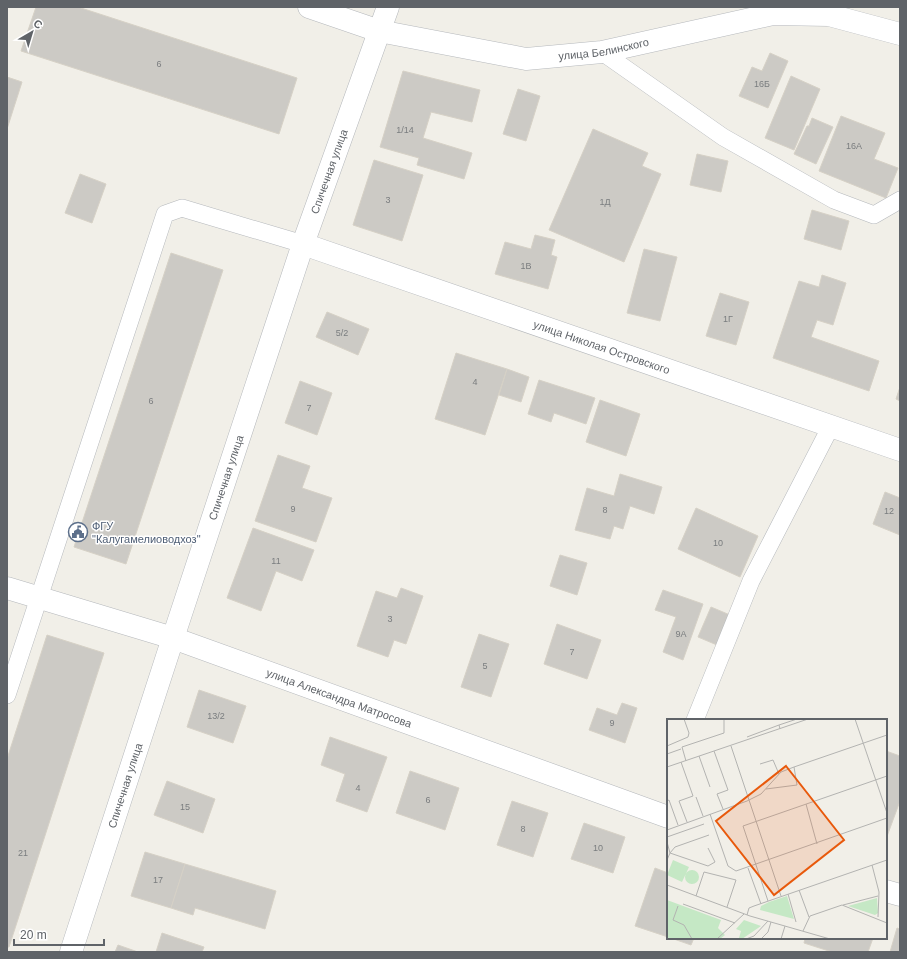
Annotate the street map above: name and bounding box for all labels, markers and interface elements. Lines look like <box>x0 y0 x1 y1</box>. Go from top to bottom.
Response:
north arrow <box>12 12 52 52</box>
text: С <box>31 17 45 31</box>
street label: улица Белинского <box>558 36 650 62</box>
house number: 6 <box>156 59 162 69</box>
house number: 16Б <box>754 79 770 89</box>
house number: 1/14 <box>396 125 414 135</box>
street label: Спичечная улица <box>308 127 350 215</box>
house number: 16А <box>846 141 862 151</box>
house number: 3 <box>385 195 391 205</box>
house number: 1Д <box>599 197 611 207</box>
house number: 1В <box>520 261 532 271</box>
house number: 1Г <box>723 314 733 324</box>
street label: улица Николая Островского <box>532 318 671 376</box>
house number: 5/2 <box>336 328 348 338</box>
house number: 4 <box>472 377 478 387</box>
house number: 6 <box>148 396 154 406</box>
house number: 7 <box>306 403 312 413</box>
street label: Спичечная улица <box>206 433 246 522</box>
house number: 9 <box>290 504 296 514</box>
house number: 8 <box>602 505 608 515</box>
house number: 12 <box>884 506 894 516</box>
place label: ФГУ "Калугамелиоводхоз" <box>92 520 201 545</box>
public building icon: ФГУ "Калугамелиоводхоз" <box>67 521 89 543</box>
house number: 10 <box>713 538 723 548</box>
house number: 11 <box>271 556 281 566</box>
house number: 3 <box>387 614 393 624</box>
house number: 9А <box>675 629 687 639</box>
house number: 7 <box>569 647 575 657</box>
house number: 5 <box>482 661 488 671</box>
street label: улица Александра Матросова <box>265 666 414 730</box>
house number: 13/2 <box>207 711 225 721</box>
house number: 9 <box>609 718 615 728</box>
inset map <box>667 719 887 939</box>
street label: Спичечная улица <box>106 741 145 830</box>
house number: 4 <box>355 783 361 793</box>
house number: 6 <box>425 795 431 805</box>
house number: 15 <box>180 802 190 812</box>
house number: 8 <box>520 824 526 834</box>
house number: 10 <box>593 843 603 853</box>
house number: 21 <box>18 848 28 858</box>
house number: 17 <box>153 875 163 885</box>
scale bar <box>14 921 104 947</box>
text: 20 m <box>20 928 47 942</box>

